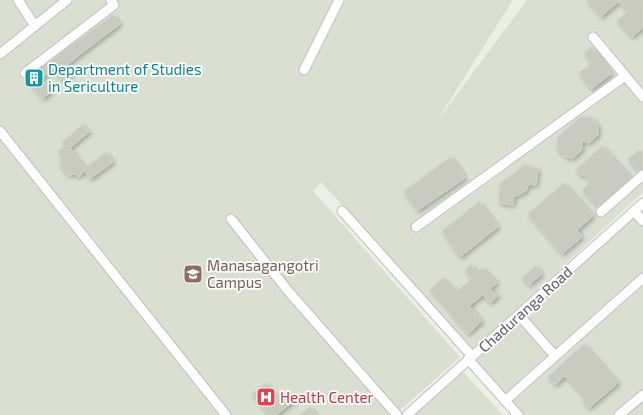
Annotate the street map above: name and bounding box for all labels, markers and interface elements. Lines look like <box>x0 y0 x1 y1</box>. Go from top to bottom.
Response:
place label: Department of Studies in Sericulture <box>48 60 202 95</box>
building icon: Department of Studies in Sericulture <box>23 67 45 89</box>
place label: Manasagangotri Campus <box>207 256 319 291</box>
street label: Chaduranga Road <box>474 262 576 356</box>
school or university icon: Manasagangotri Campus <box>182 263 204 285</box>
hospital icon: Health Center <box>255 386 277 408</box>
place label: Health Center <box>280 388 374 406</box>

